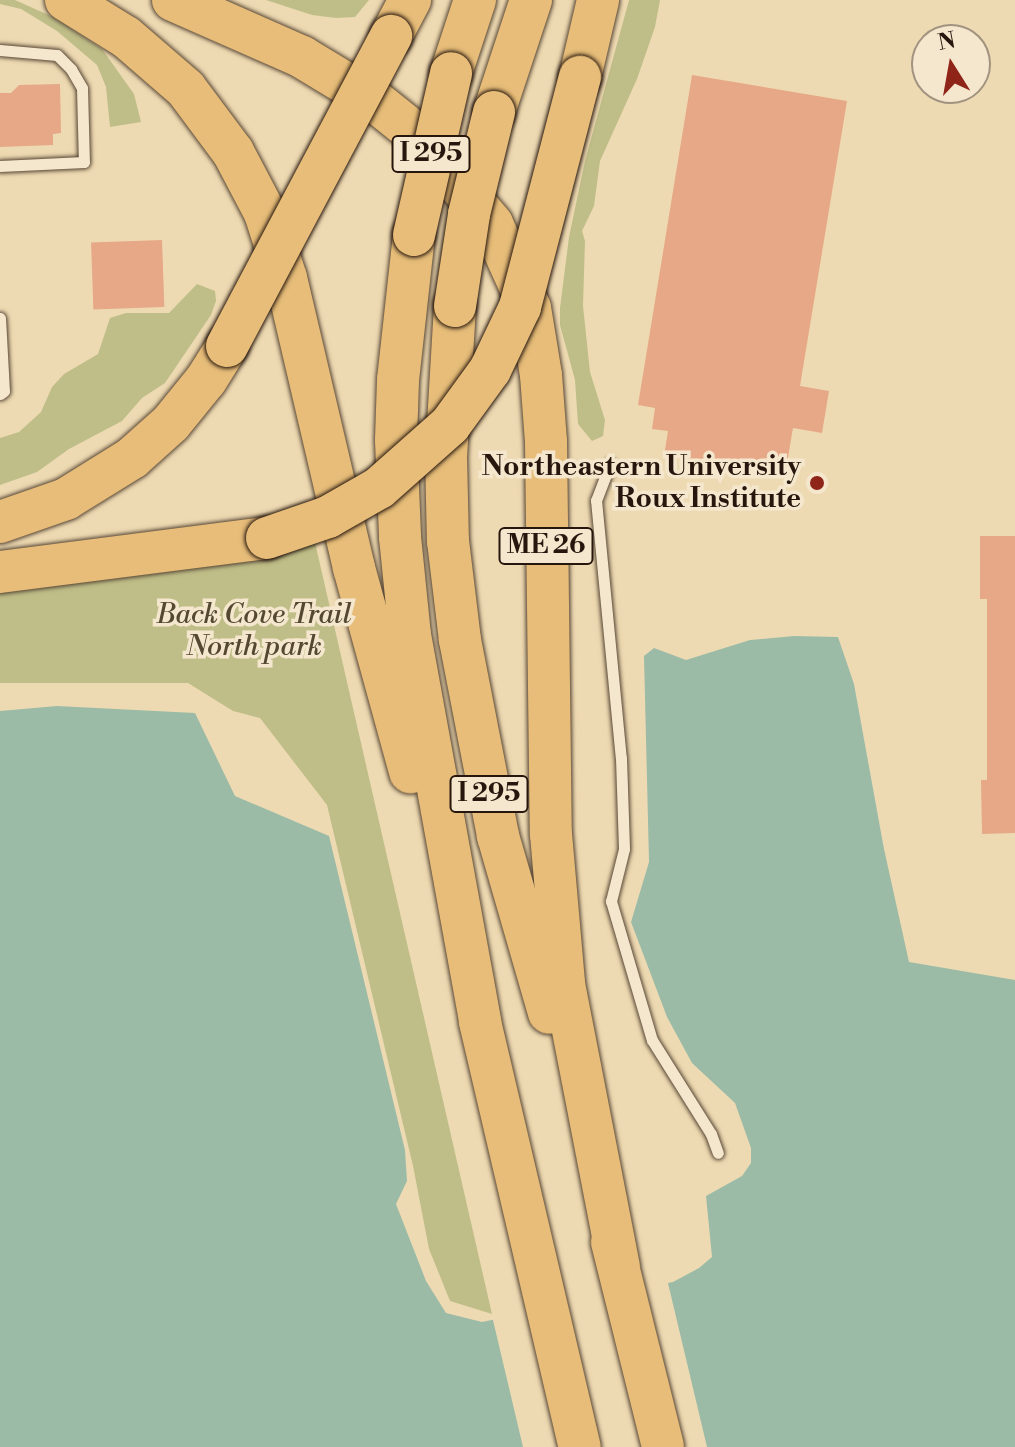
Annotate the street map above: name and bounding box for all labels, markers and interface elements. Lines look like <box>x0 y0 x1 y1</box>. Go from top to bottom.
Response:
north arrow <box>911 24 991 104</box>
text: N <box>936 27 958 57</box>
road number: I 295 <box>391 132 471 176</box>
place label: Northeastern University Roux Institute <box>481 450 801 516</box>
marker: Northeastern University Roux Institute <box>808 474 826 492</box>
road number: ME 26 <box>498 524 594 568</box>
park label: Back Cove Trail North park <box>156 598 352 664</box>
road number: I 295 <box>449 772 529 816</box>

